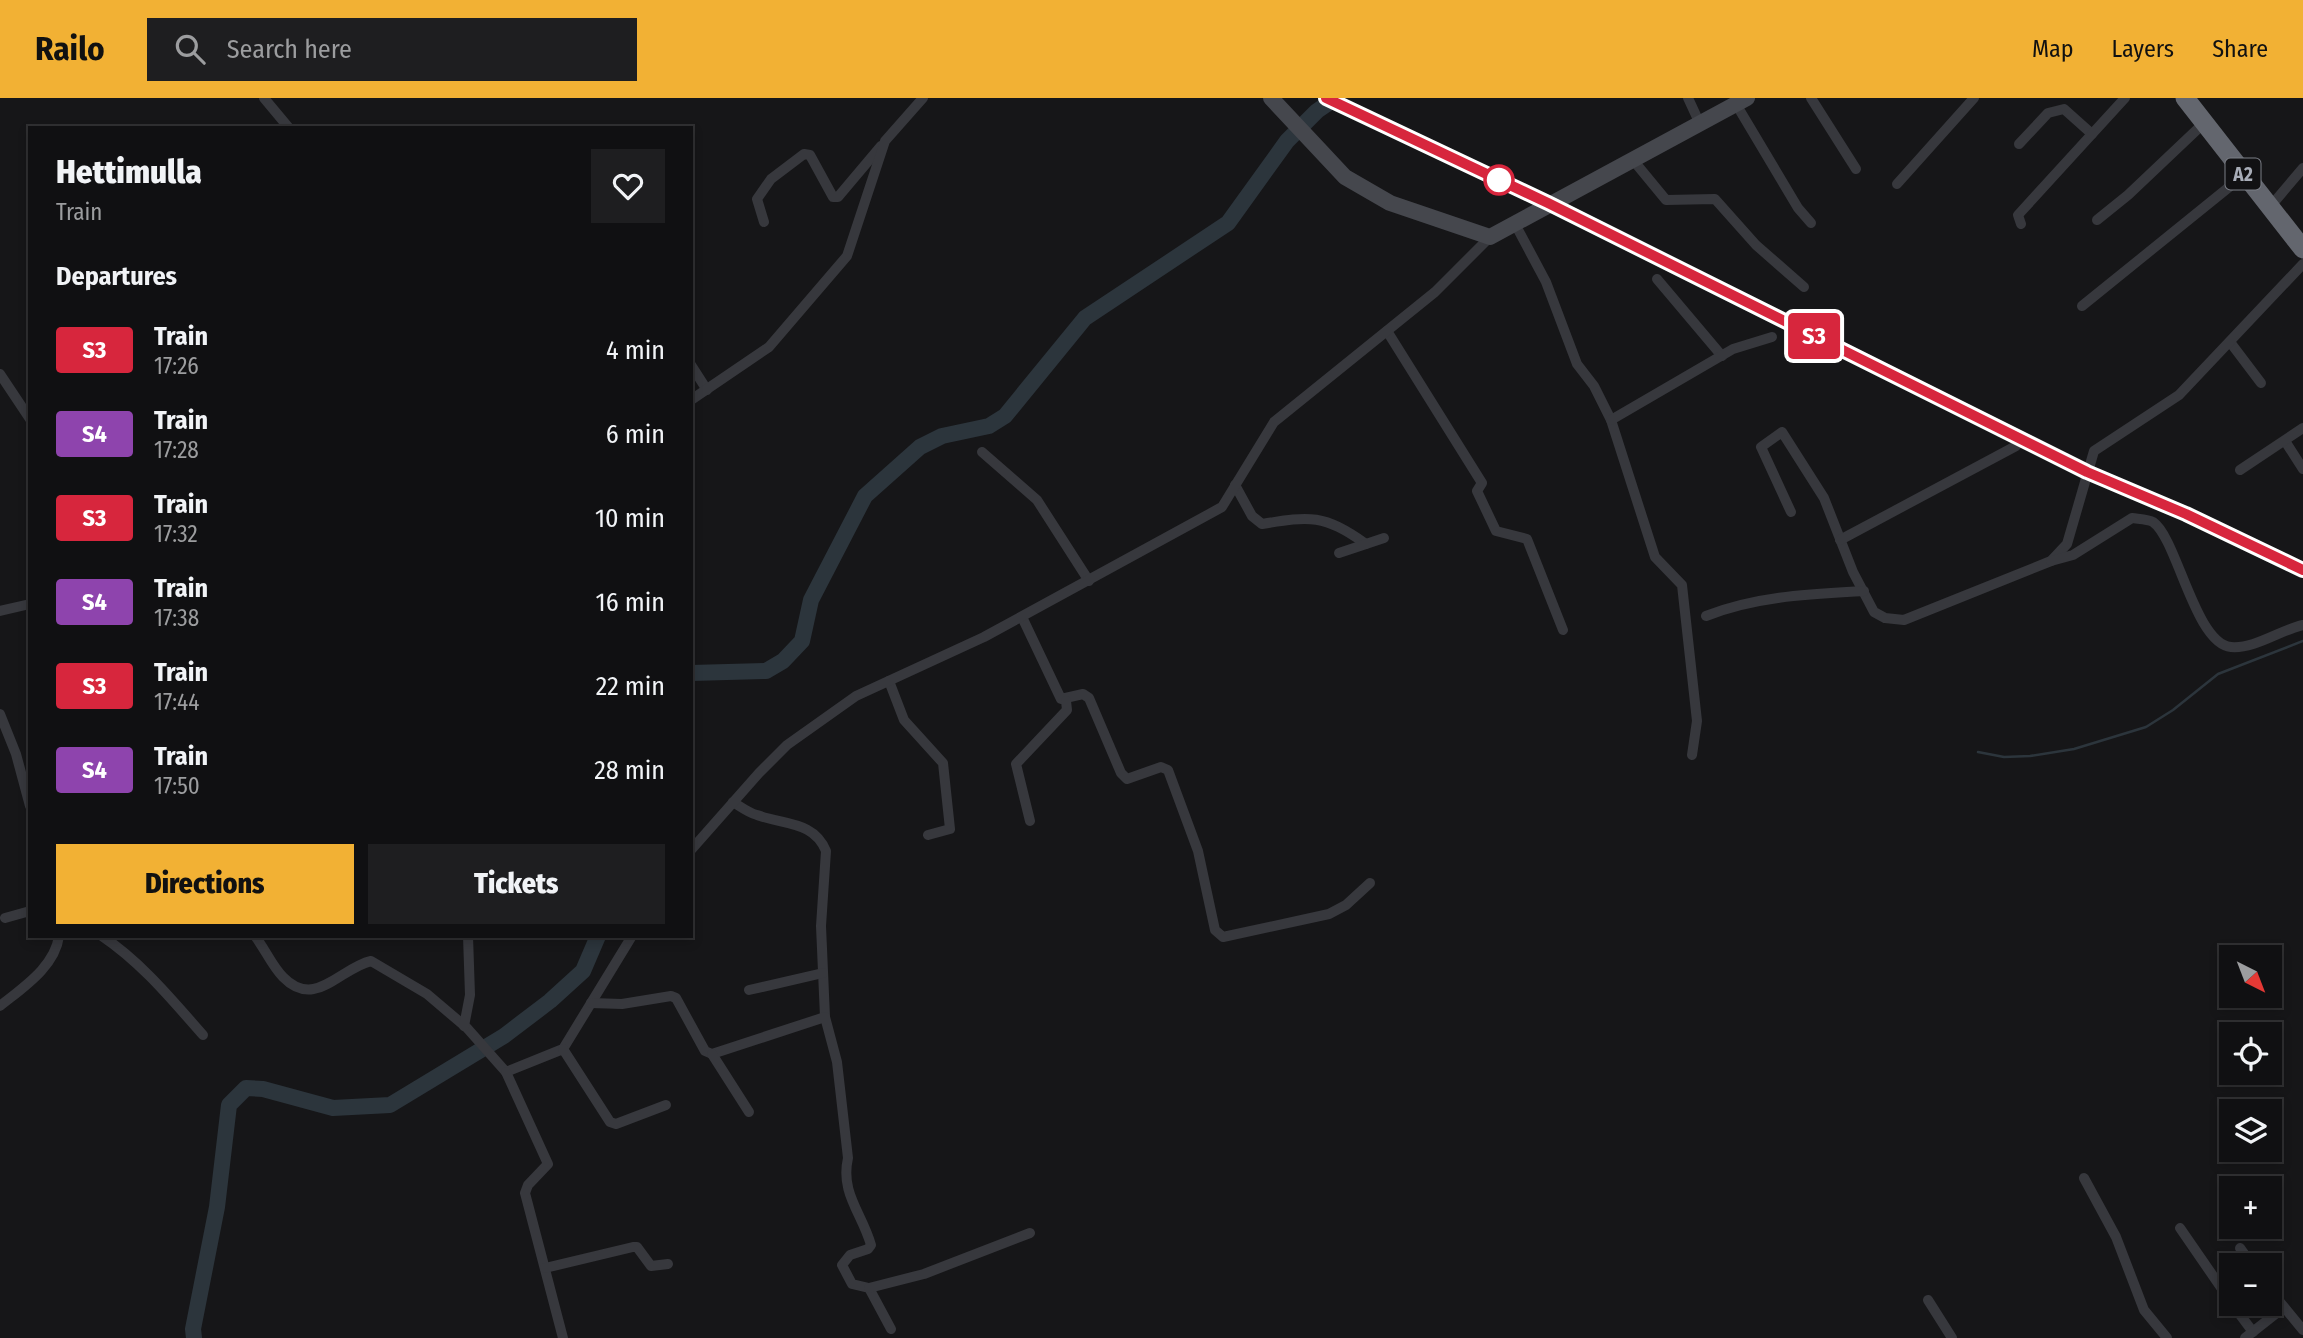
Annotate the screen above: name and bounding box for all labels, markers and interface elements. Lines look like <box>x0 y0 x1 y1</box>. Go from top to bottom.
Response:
search box <box>147 18 637 81</box>
text: Railo <box>35 29 105 69</box>
icon: search <box>171 30 209 68</box>
text: Search here <box>227 34 352 65</box>
text: Map <box>2032 35 2074 63</box>
text: Layers <box>2112 35 2174 63</box>
text: Share <box>2212 35 2268 63</box>
button: heart <box>591 149 665 223</box>
text: Hettimulla <box>56 152 202 192</box>
road number: A2 <box>2226 158 2260 190</box>
unlabelled marker <box>1484 165 1514 195</box>
text: Train <box>56 198 102 226</box>
text: Departures <box>56 261 177 292</box>
line badge: S3 <box>1783 313 1846 359</box>
text: Train <box>154 321 208 352</box>
text: S3 <box>1802 322 1826 350</box>
text: 4 min <box>606 335 665 366</box>
text: S3 <box>83 336 106 364</box>
text: 17:26 <box>154 352 199 380</box>
text: Train <box>154 405 208 436</box>
text: 6 min <box>606 419 665 450</box>
text: S4 <box>82 420 107 448</box>
text: 17:28 <box>154 436 199 464</box>
text: Train <box>154 489 208 520</box>
text: 10 min <box>595 503 665 534</box>
text: S3 <box>83 504 106 532</box>
text: 17:32 <box>154 520 198 548</box>
text: Train <box>154 573 208 604</box>
text: 16 min <box>596 587 665 618</box>
text: S4 <box>82 588 107 616</box>
text: 17:38 <box>154 604 199 632</box>
text: Train <box>154 657 208 688</box>
text: 22 min <box>596 671 665 702</box>
text: S3 <box>83 672 106 700</box>
text: 17:44 <box>154 688 199 716</box>
text: Train <box>154 741 208 772</box>
text: 28 min <box>594 755 665 786</box>
text: S4 <box>82 756 107 784</box>
text: 17:50 <box>154 772 200 800</box>
button: Directions <box>56 844 354 924</box>
button: Tickets <box>368 844 665 924</box>
north arrow <box>2219 945 2282 1008</box>
map controls <box>2219 945 2282 1316</box>
button: locate <box>2219 1022 2282 1085</box>
button: layers <box>2219 1099 2282 1162</box>
button: + <box>2219 1176 2282 1239</box>
button: − <box>2219 1253 2282 1316</box>

